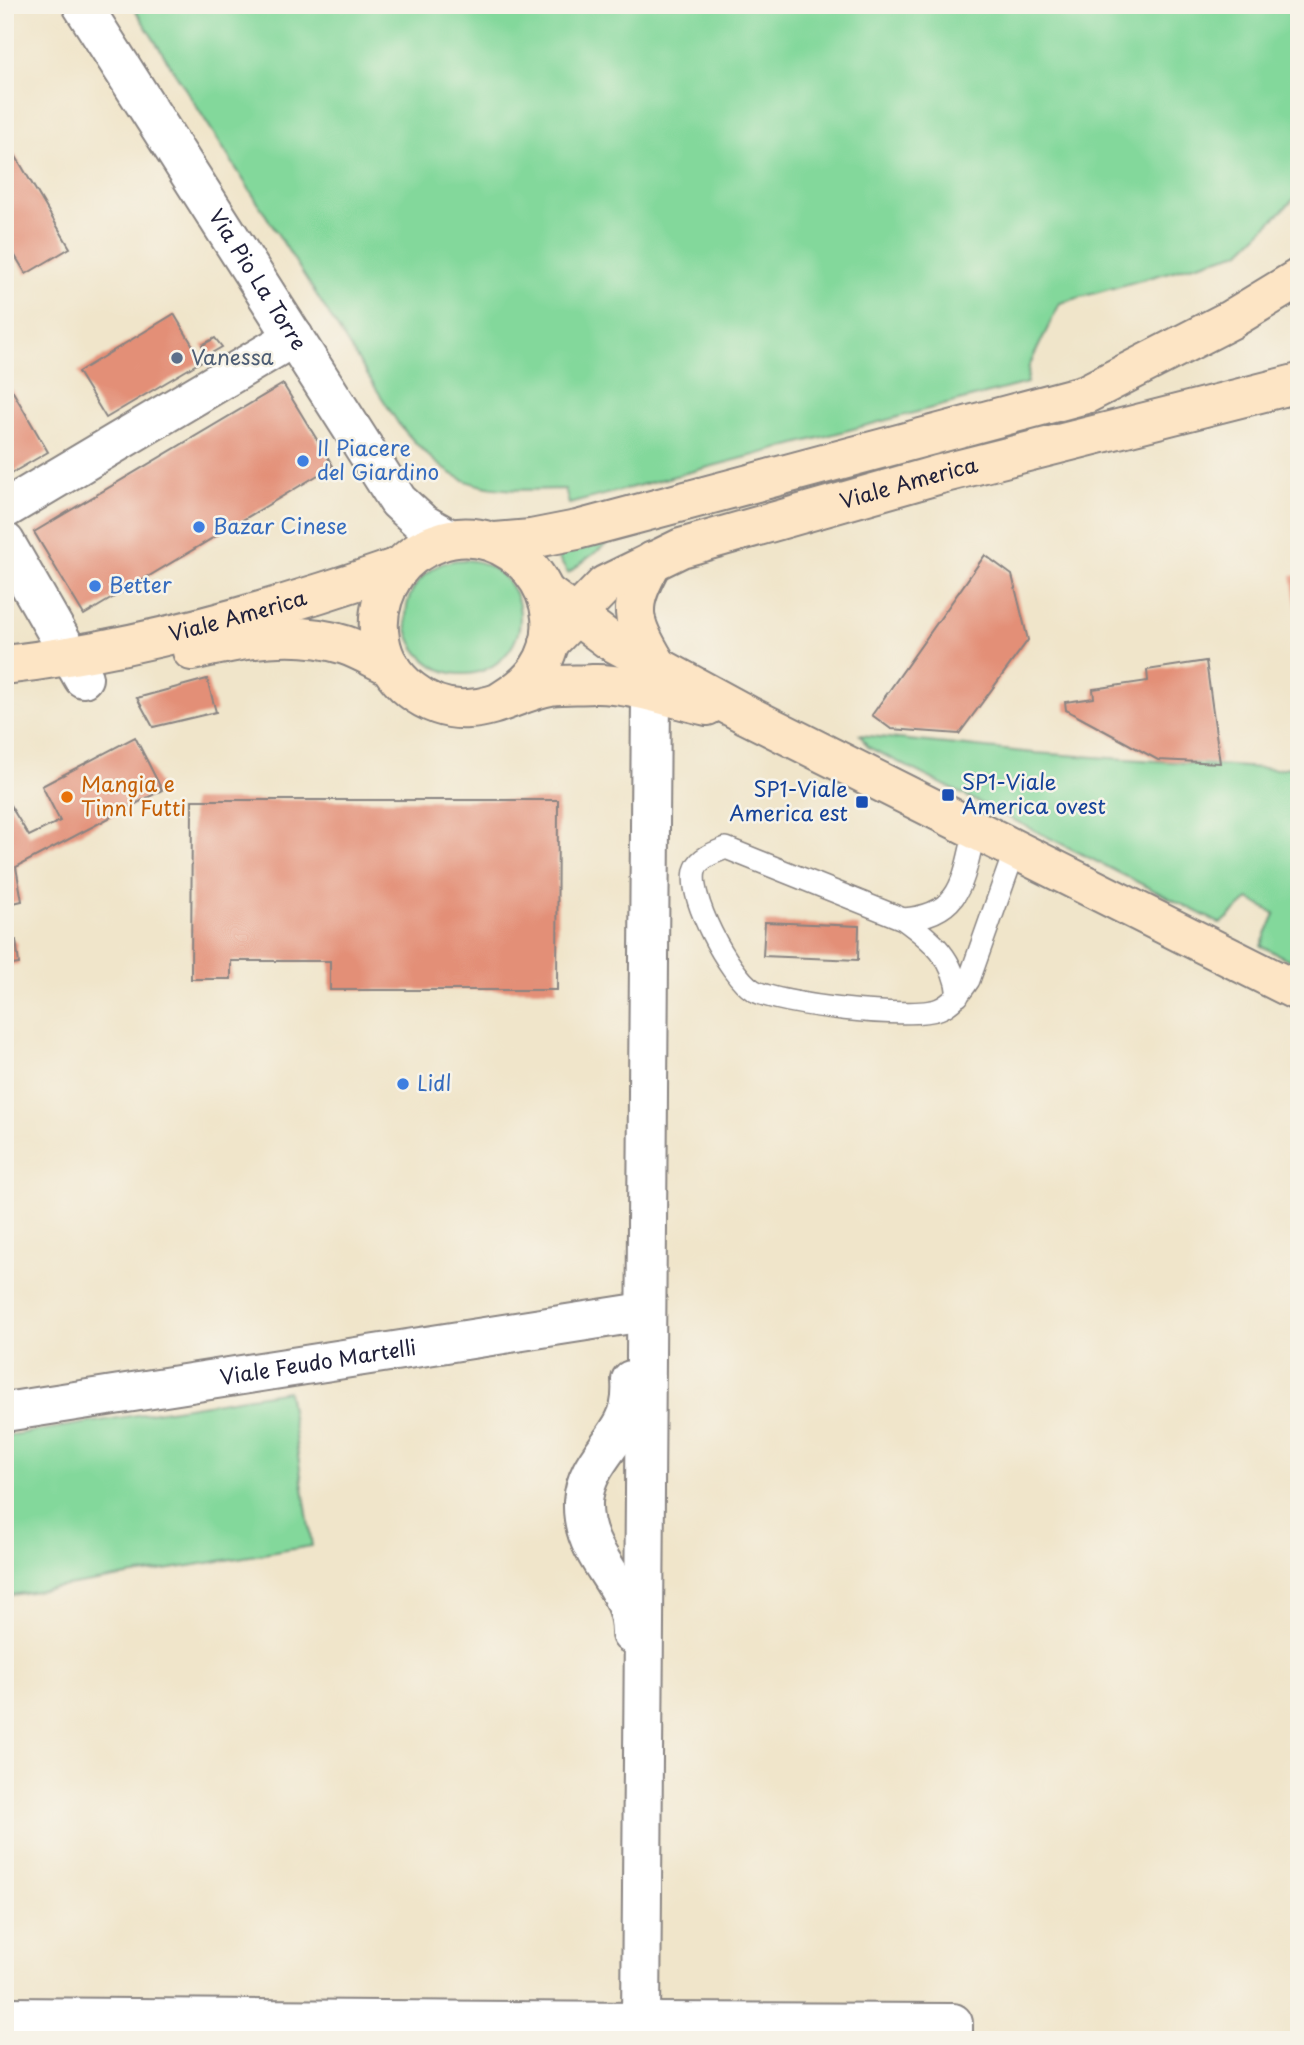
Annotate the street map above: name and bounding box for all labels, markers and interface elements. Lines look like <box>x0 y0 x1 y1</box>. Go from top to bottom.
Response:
street label: Via Pio La Torre <box>202 202 316 356</box>
place label: Vanessa <box>191 340 274 372</box>
marker: Vanessa <box>169 350 185 366</box>
place label: Il Piacere del Giardino <box>317 431 439 487</box>
street label: Viale America <box>836 447 981 516</box>
marker: Il Piacere del Giardino <box>295 453 311 469</box>
place label: Bazar Cinese <box>213 509 348 541</box>
marker: Bazar Cinese <box>191 519 207 535</box>
place label: Better <box>109 568 172 600</box>
marker: Better <box>87 578 103 594</box>
street label: Viale America <box>165 580 310 649</box>
place label: SP1-Viale America ovest <box>962 765 1106 821</box>
place label: Mangia e Tinni Futti <box>81 767 186 823</box>
place label: SP1-Viale America est <box>729 772 848 828</box>
marker: SP1-Viale America ovest <box>940 787 956 803</box>
marker: Mangia e Tinni Futti <box>59 789 75 805</box>
marker: SP1-Viale America est <box>854 794 870 810</box>
place label: Lidl <box>417 1066 452 1098</box>
marker: Lidl <box>395 1076 411 1092</box>
street label: Viale Feudo Martelli <box>217 1330 418 1392</box>

